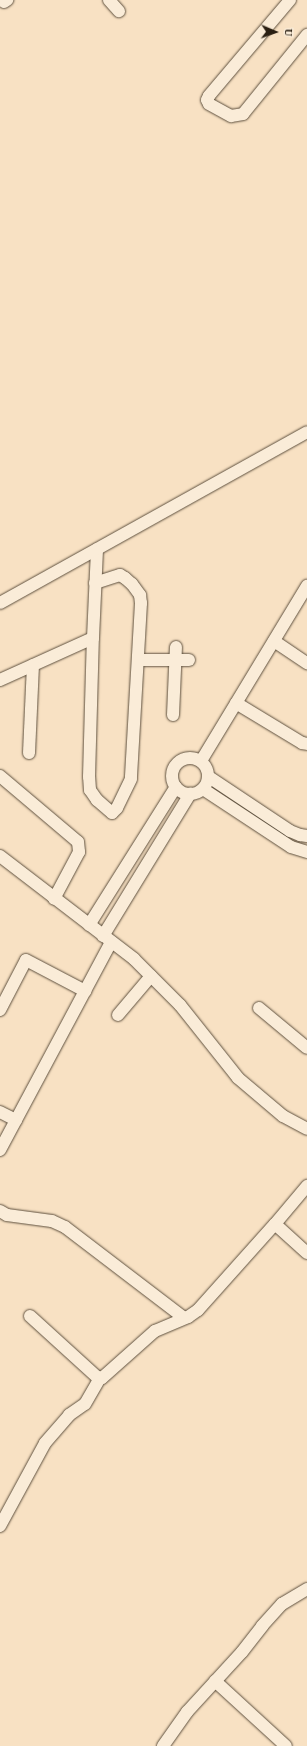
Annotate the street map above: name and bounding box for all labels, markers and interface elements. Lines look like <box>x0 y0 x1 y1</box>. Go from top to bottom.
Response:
north arrow <box>255 12 295 52</box>
text: U <box>280 28 295 36</box>

